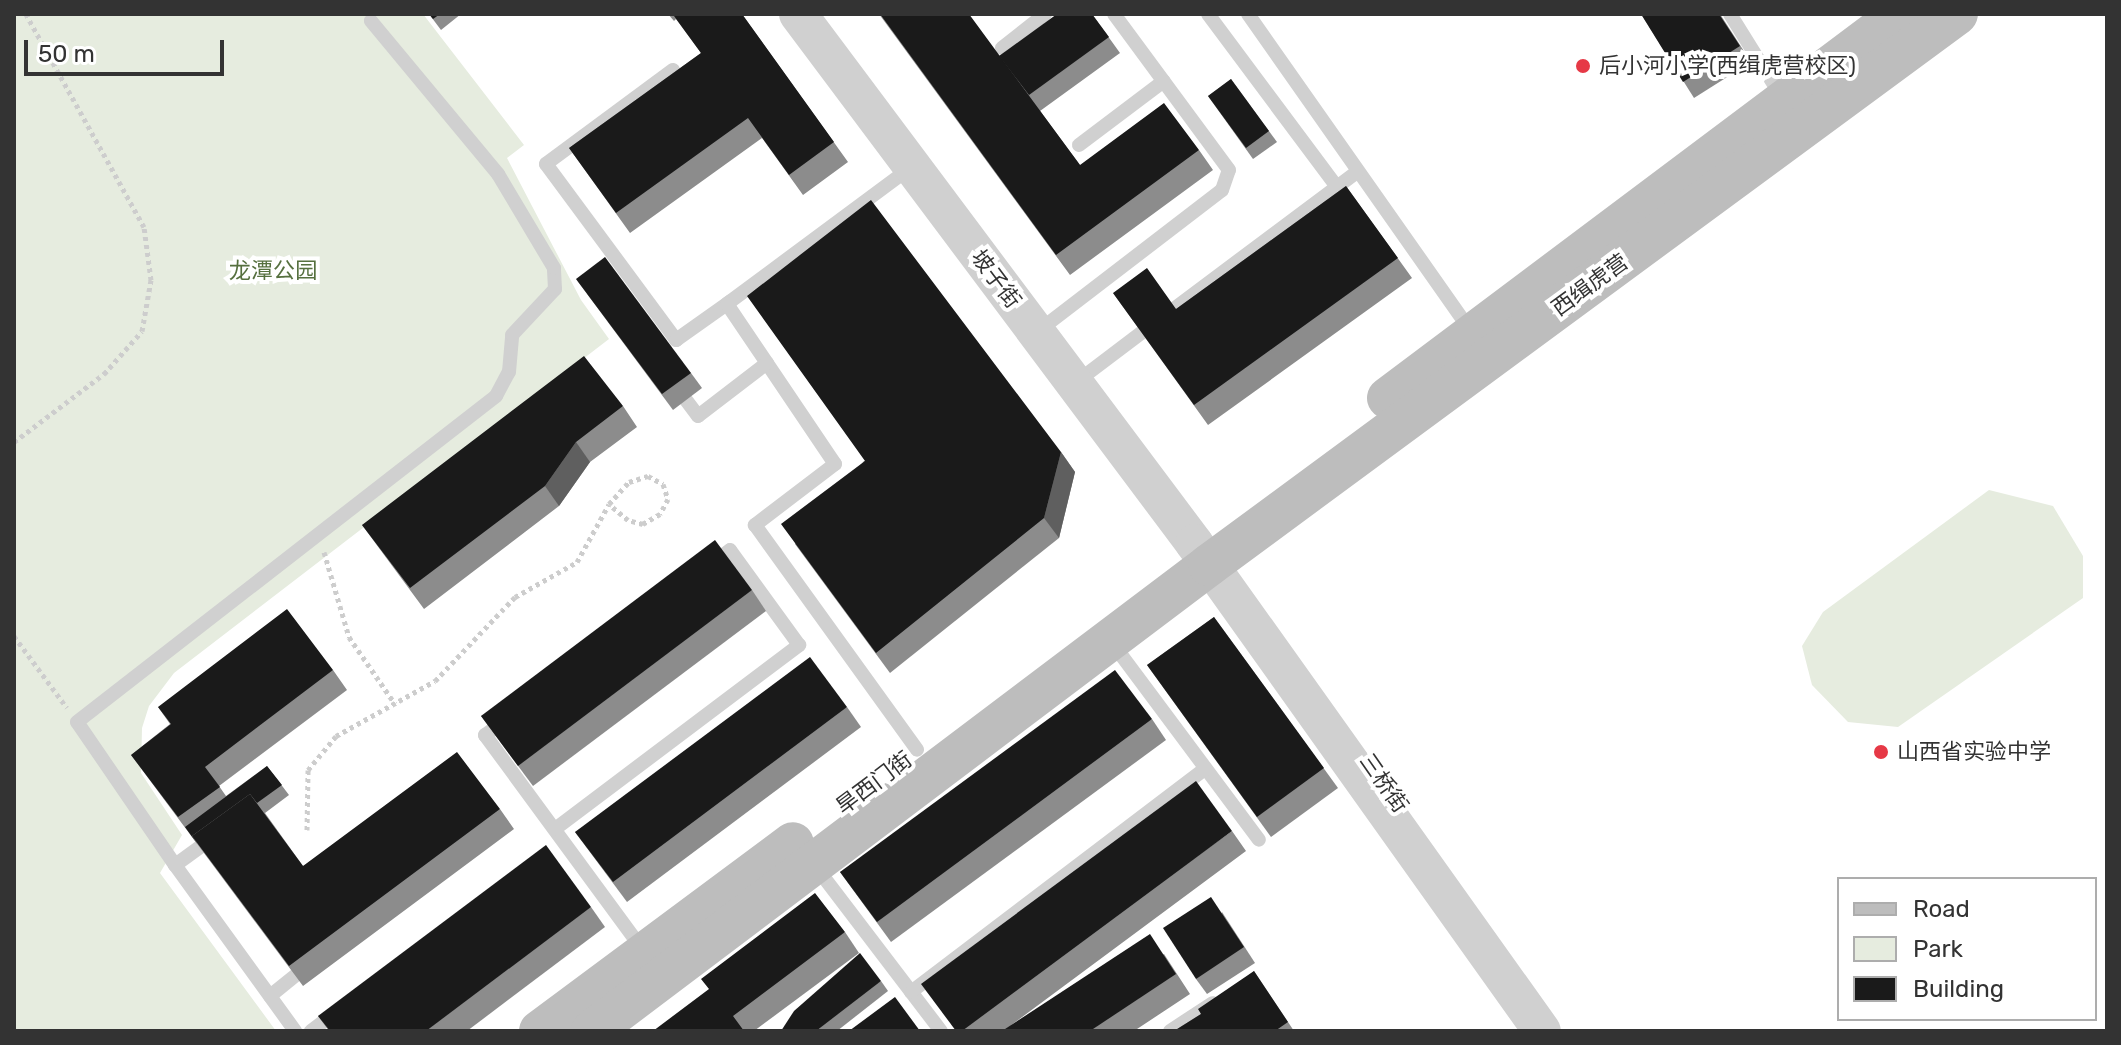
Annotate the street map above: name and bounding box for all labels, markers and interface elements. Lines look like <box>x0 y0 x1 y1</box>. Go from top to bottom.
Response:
scale bar <box>28 24 228 74</box>
text: 50 m <box>38 40 95 68</box>
place label: 后小河小学(西缉虎营校区) <box>1599 53 1856 79</box>
marker: 后小河小学(西缉虎营校区) <box>1574 57 1592 75</box>
street label: 坡子街 <box>966 245 1026 313</box>
street label: 西缉虎营 <box>1547 248 1633 322</box>
park label: 龙潭公园 <box>229 258 317 284</box>
place label: 山西省实验中学 <box>1897 739 2051 765</box>
marker: 山西省实验中学 <box>1872 743 1890 761</box>
street label: 旱西门街 <box>831 746 917 820</box>
street label: 三桥街 <box>1354 748 1414 818</box>
legend <box>1837 877 2097 1021</box>
text: Road <box>1913 895 1970 923</box>
text: Park <box>1913 935 1963 963</box>
text: Building <box>1913 975 2004 1003</box>

